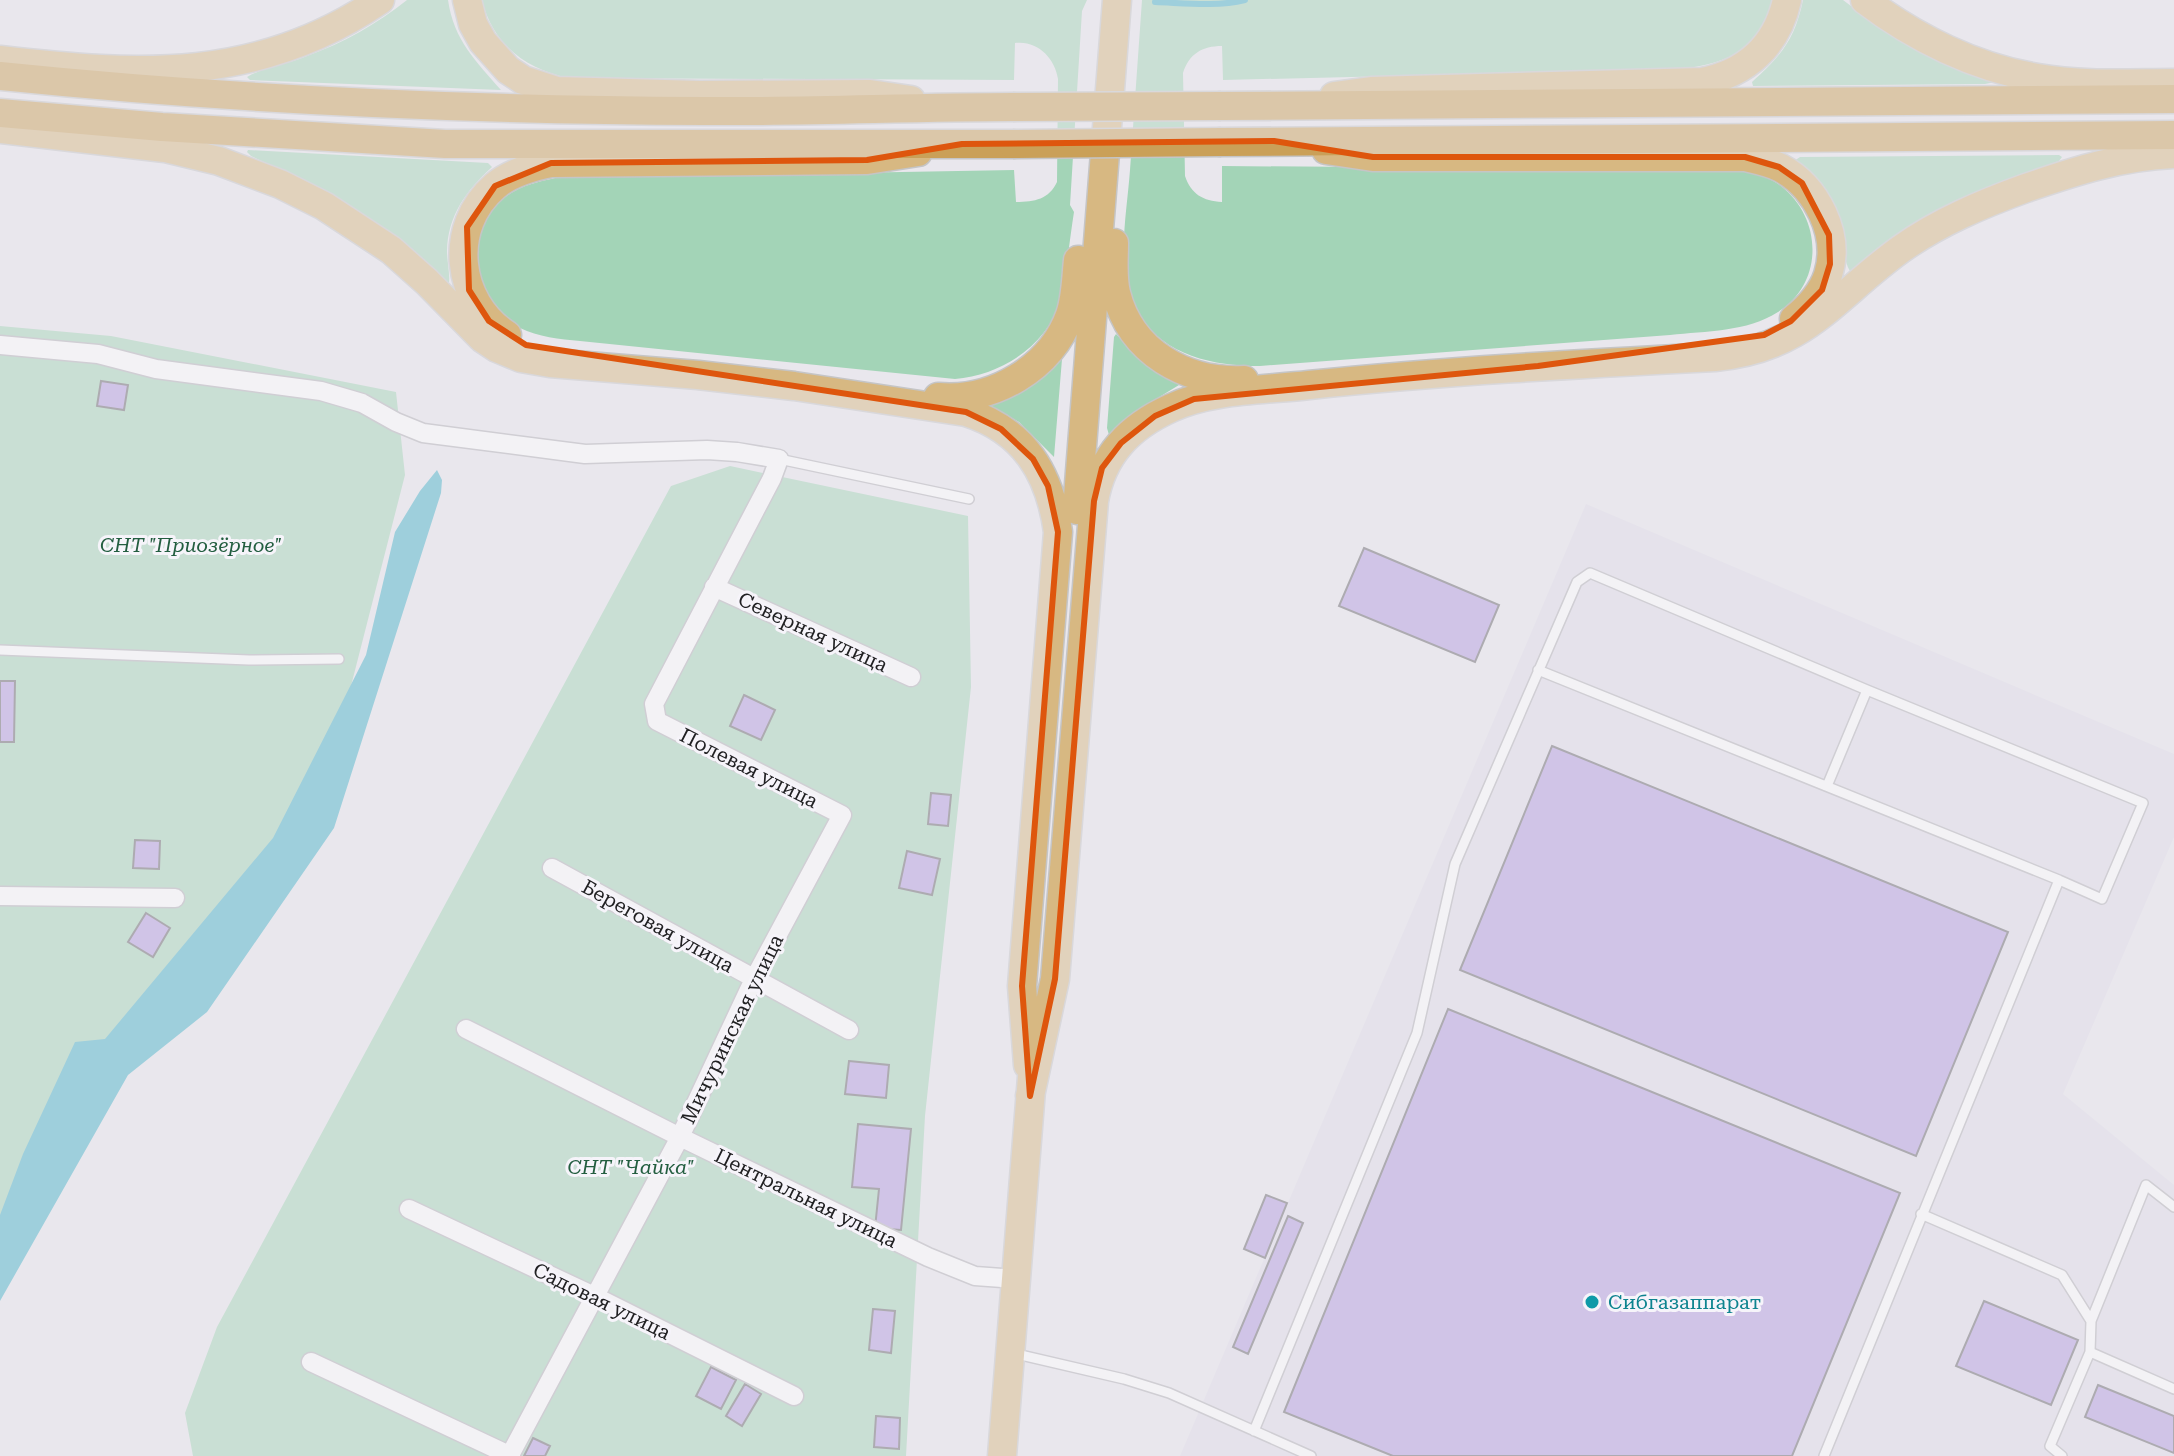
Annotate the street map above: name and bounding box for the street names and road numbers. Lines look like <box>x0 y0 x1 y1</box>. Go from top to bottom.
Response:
street label: Северная улица <box>734 587 892 677</box>
street label: Полевая улица <box>676 723 822 813</box>
street label: Береговая улица <box>578 874 738 978</box>
street label: Мичуринская улица <box>676 930 788 1128</box>
street label: Центральная улица <box>711 1143 901 1253</box>
street label: Садовая улица <box>529 1257 675 1345</box>

